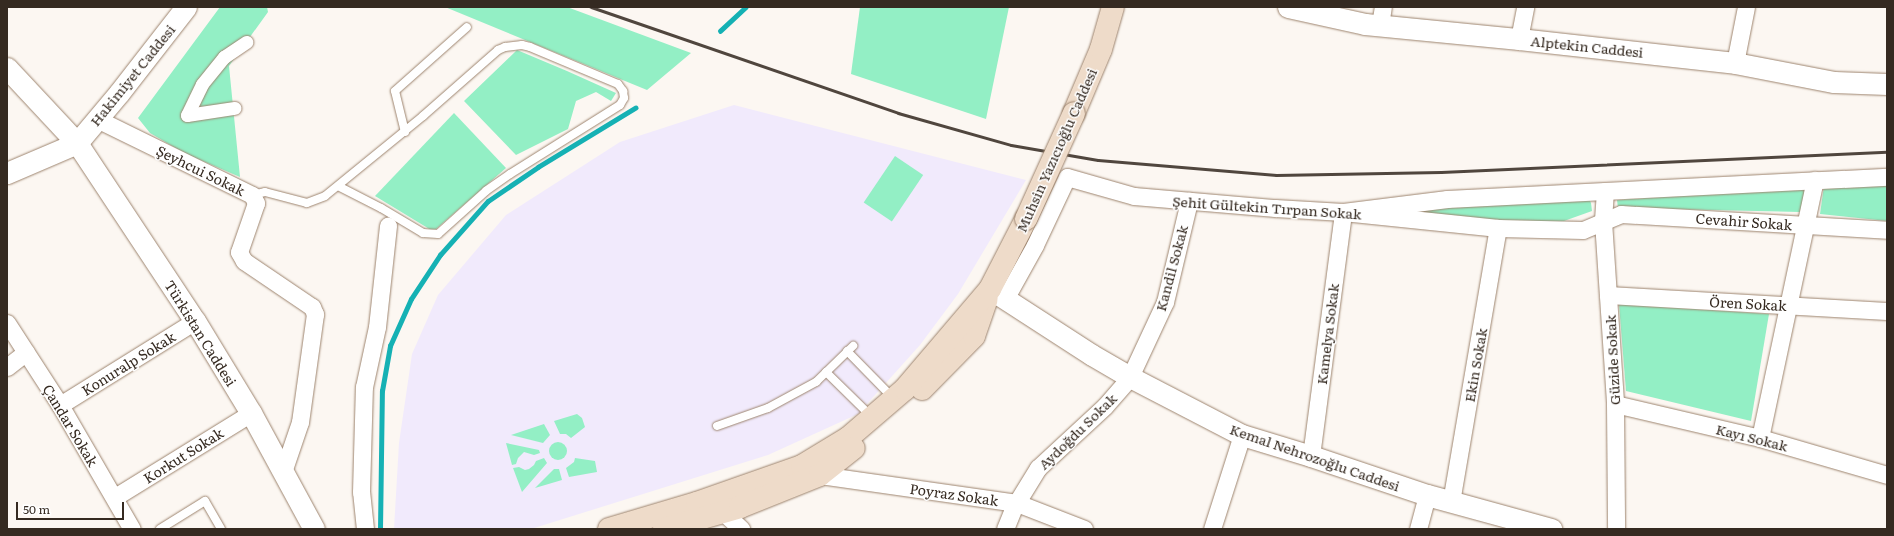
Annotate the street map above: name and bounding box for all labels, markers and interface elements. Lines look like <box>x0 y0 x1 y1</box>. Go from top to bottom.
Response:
street label: Hakimiyet Caddesi <box>86 21 178 129</box>
street label: Alptekin Caddesi <box>1530 32 1644 60</box>
street label: Muhsin Yazıcıoğlu Caddesi <box>1012 65 1100 235</box>
street label: Şeyhcui Sokak <box>154 141 248 199</box>
street label: Şehit Gültekin Tırpan Sokak <box>1172 192 1362 222</box>
street label: Cevahir Sokak <box>1695 209 1793 233</box>
street label: Kandil Sokak <box>1151 223 1191 313</box>
street label: Türkistan Caddesi <box>162 277 240 389</box>
street label: Kamelya Sokak <box>1312 283 1342 385</box>
street label: Ören Sokak <box>1709 293 1787 313</box>
street label: Güzide Sokak <box>1601 314 1623 406</box>
street label: Konuralp Sokak <box>78 327 178 399</box>
street label: Ekin Sokak <box>1460 327 1490 403</box>
street label: Çandar Sokak <box>40 381 102 469</box>
street label: Aydoğdu Sokak <box>1034 390 1120 472</box>
street label: Kemal Nehrozoğlu Caddesi <box>1228 420 1402 494</box>
street label: Kayı Sokak <box>1714 420 1790 454</box>
street label: Korkut Sokak <box>140 424 226 486</box>
street label: Poyraz Sokak <box>909 479 999 509</box>
scale bar <box>18 494 126 520</box>
text: 50 m <box>23 500 50 518</box>

